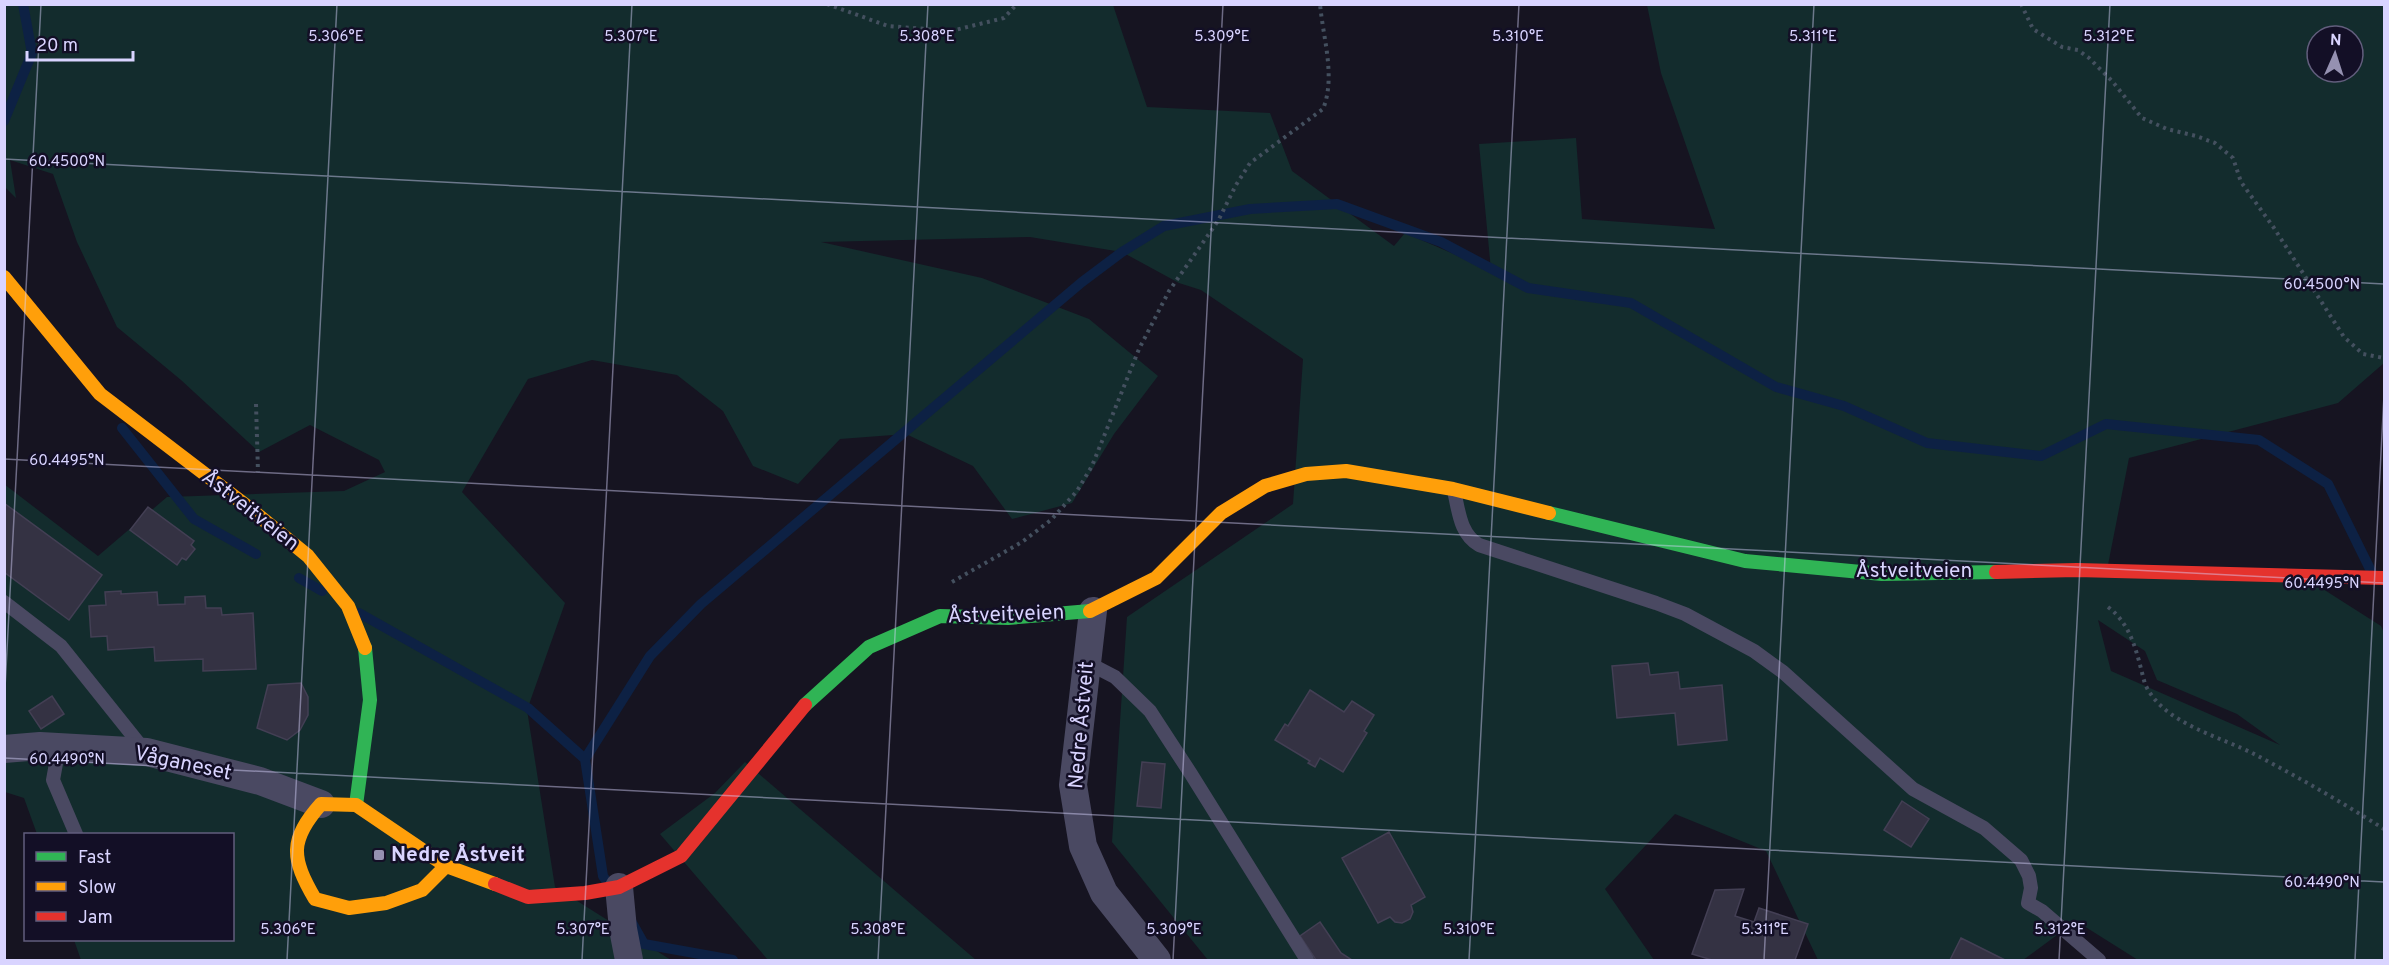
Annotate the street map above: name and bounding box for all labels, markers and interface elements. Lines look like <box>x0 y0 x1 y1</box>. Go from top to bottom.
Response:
scale bar <box>27 24 134 62</box>
north arrow <box>2305 24 2365 84</box>
text: 5.306°E <box>308 28 364 47</box>
text: 5.307°E <box>604 28 658 47</box>
text: 5.308°E <box>899 28 955 47</box>
text: 5.309°E <box>1194 28 1250 47</box>
text: 5.310°E <box>1492 28 1544 47</box>
text: 5.311°E <box>1789 28 1837 47</box>
text: 5.312°E <box>2083 28 2135 47</box>
text: N <box>2329 31 2342 51</box>
text: 20 m <box>36 35 78 58</box>
text: 60.4500°N <box>29 153 105 172</box>
text: 60.4500°N <box>2284 276 2360 295</box>
text: 60.4495°N <box>29 452 105 471</box>
street label: Åstveitveien <box>196 464 304 558</box>
street label: Åstveitveien <box>1856 558 1972 585</box>
text: 60.4495°N <box>2284 575 2360 594</box>
street label: Åstveitveien <box>947 599 1065 631</box>
street label: Nedre Åstveit <box>1063 660 1101 790</box>
street label: Våganeset <box>132 741 234 787</box>
text: 60.4490°N <box>29 751 105 770</box>
legend <box>24 833 234 941</box>
place label: Nedre Åstveit <box>391 842 525 869</box>
text: Fast <box>78 847 111 870</box>
marker: Nedre Åstveit <box>372 848 386 862</box>
text: 60.4490°N <box>2284 874 2360 893</box>
text: Slow <box>78 877 116 900</box>
text: Jam <box>78 907 113 930</box>
text: 5.306°E <box>260 921 316 940</box>
text: 5.307°E <box>556 921 610 940</box>
text: 5.308°E <box>850 921 906 940</box>
text: 5.309°E <box>1146 921 1202 940</box>
text: 5.310°E <box>1443 921 1495 940</box>
text: 5.311°E <box>1741 921 1789 940</box>
text: 5.312°E <box>2034 921 2086 940</box>

